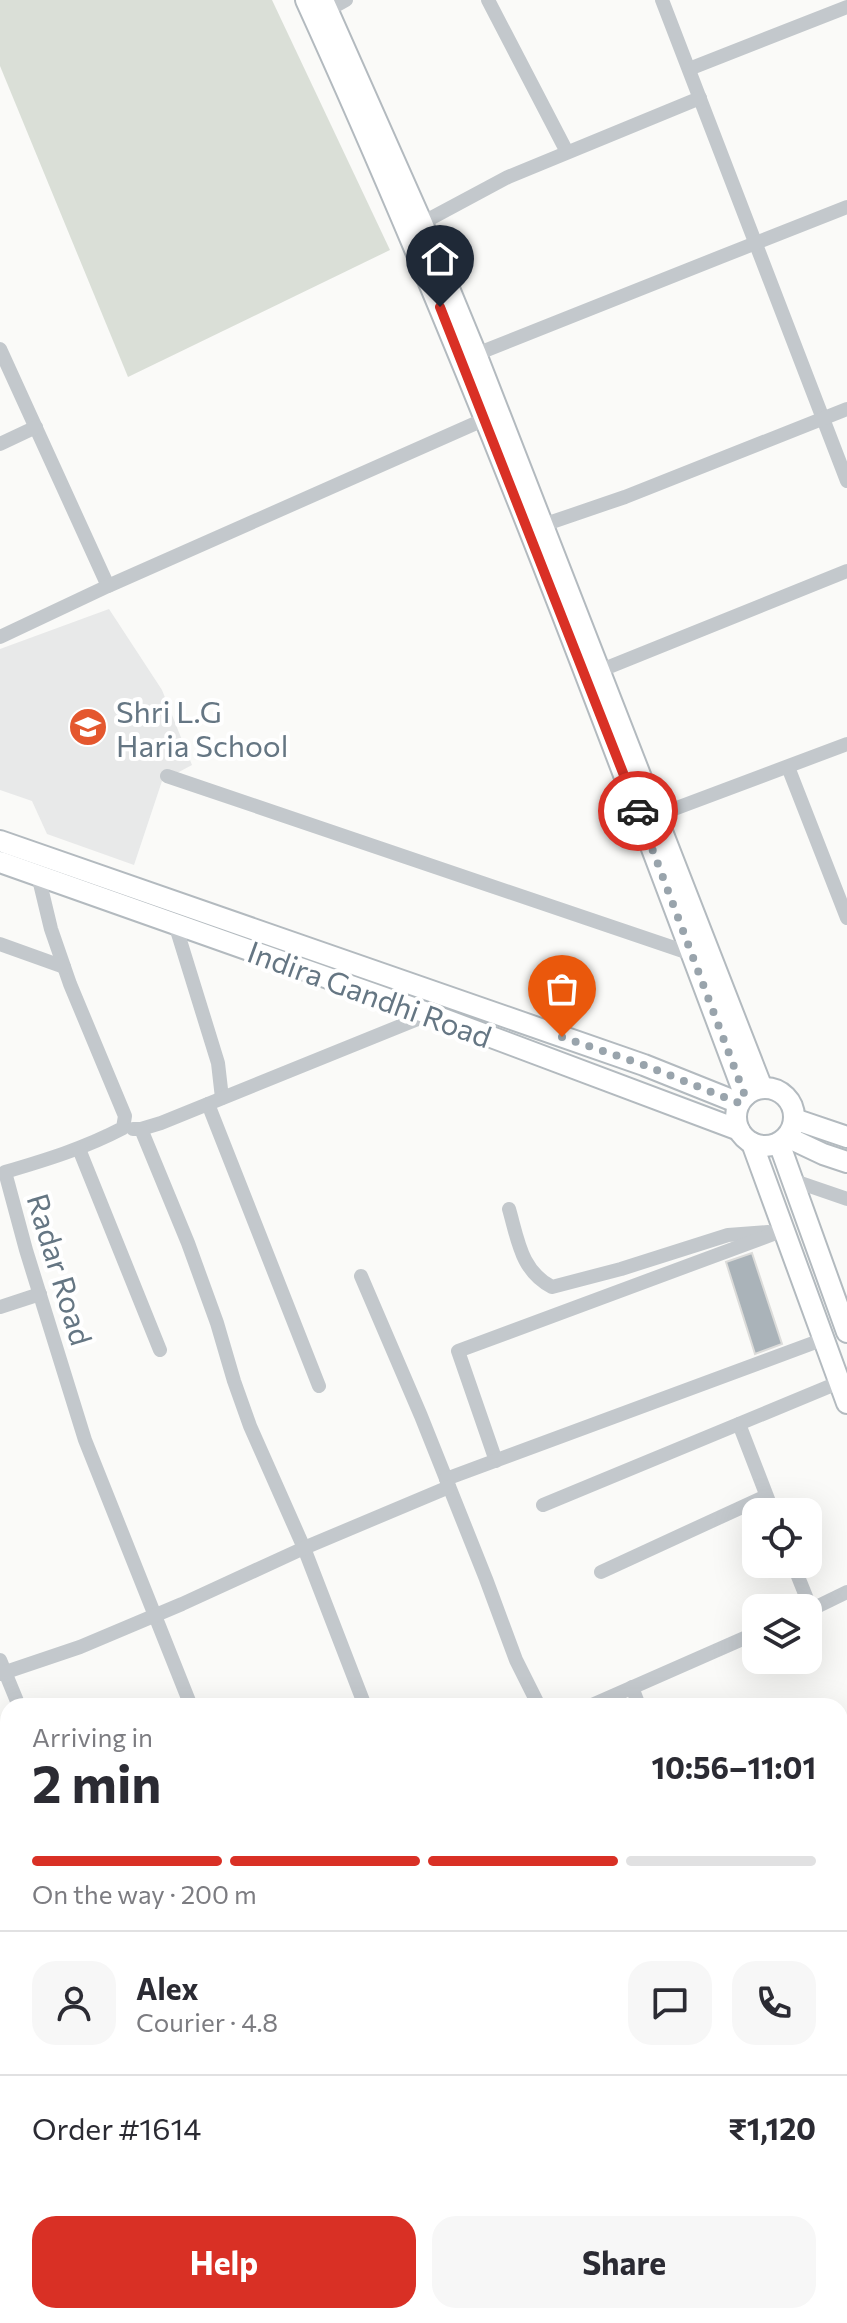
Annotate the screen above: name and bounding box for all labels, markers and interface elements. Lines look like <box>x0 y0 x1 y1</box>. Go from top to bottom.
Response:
pin <box>406 225 474 307</box>
icon: home <box>418 237 462 281</box>
place label: Shri L.G Haria School <box>116 692 288 763</box>
school or university icon: Shri L.G Haria School <box>67 706 109 748</box>
courier <box>598 771 678 851</box>
icon: car <box>616 789 660 833</box>
street label: Indira Gandhi Road <box>243 932 497 1054</box>
pin <box>528 955 596 1037</box>
icon: bag <box>540 967 584 1011</box>
street label: Radar Road <box>20 1189 102 1349</box>
map controls <box>742 1498 822 1674</box>
button: locate <box>742 1498 822 1578</box>
button: layers <box>742 1594 822 1674</box>
text: Arriving in <box>32 1721 153 1752</box>
text: 10:56–11:01 <box>652 1748 816 1785</box>
text: 2 min <box>32 1750 161 1814</box>
text: On the way · 200 m <box>32 1878 257 1909</box>
button: person <box>32 1961 116 2045</box>
button: chat <box>628 1961 712 2045</box>
button: phone <box>732 1961 816 2045</box>
text: Alex <box>136 1969 199 2006</box>
text: Courier · 4.8 <box>136 2006 278 2037</box>
text: Order #1614 <box>32 2109 201 2146</box>
text: ₹1,120 <box>728 2109 816 2146</box>
button: Help <box>32 2216 416 2308</box>
button: Share <box>432 2216 816 2308</box>

